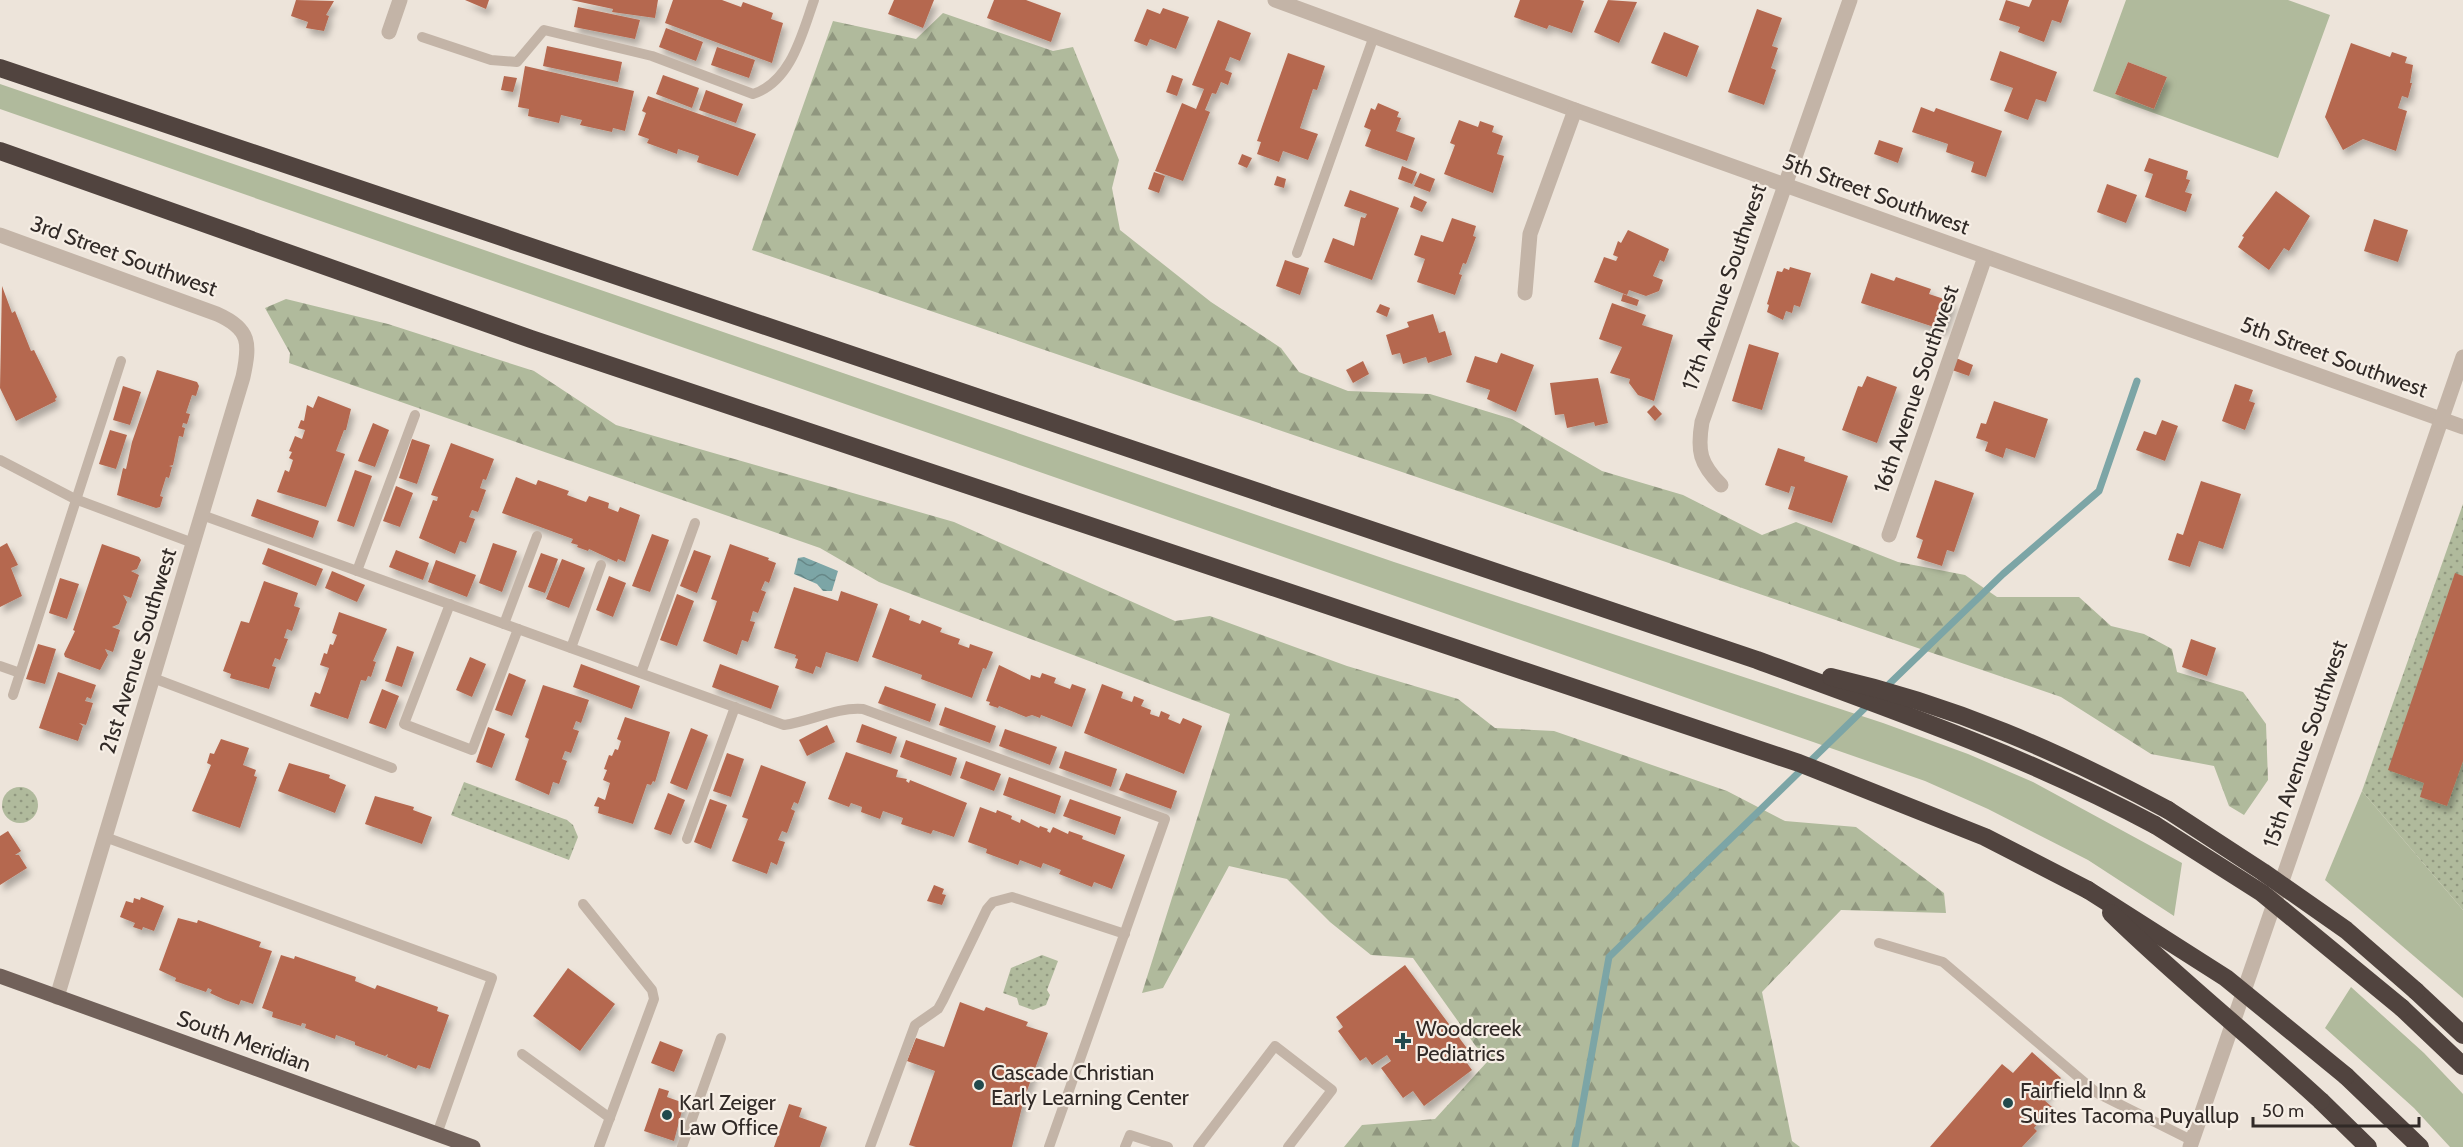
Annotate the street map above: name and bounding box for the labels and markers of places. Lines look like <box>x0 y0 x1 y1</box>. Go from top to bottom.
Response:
place label: Woodcreek Pediatrics <box>1416 1015 1522 1067</box>
marker: Woodcreek Pediatrics <box>1394 1032 1412 1050</box>
place label: Cascade Christian Early Learning Center <box>991 1059 1189 1111</box>
place label: Fairfield Inn & Suites Tacoma Puyallup <box>2020 1077 2239 1129</box>
marker: Cascade Christian Early Learning Center <box>972 1078 986 1092</box>
place label: Karl Zeiger Law Office <box>679 1089 778 1141</box>
marker: Fairfield Inn & Suites Tacoma Puyallup <box>2001 1096 2015 1110</box>
marker: Karl Zeiger Law Office <box>660 1108 674 1122</box>

